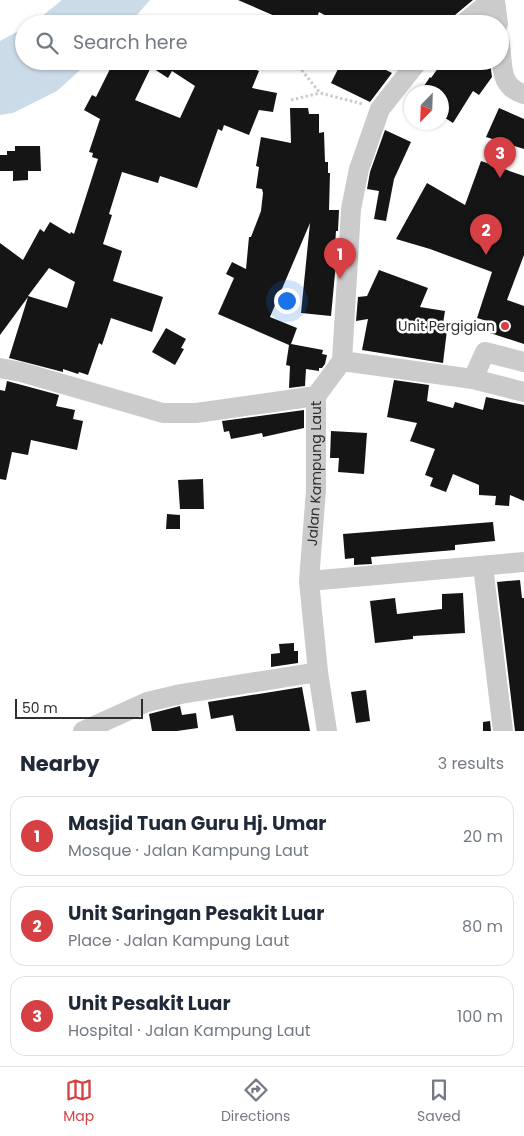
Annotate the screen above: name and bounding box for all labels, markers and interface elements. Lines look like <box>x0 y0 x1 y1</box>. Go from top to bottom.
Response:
search box <box>15 15 509 70</box>
icon: search <box>33 29 61 57</box>
text: Search here <box>73 29 187 56</box>
north arrow <box>404 85 449 130</box>
pin: 3 <box>484 137 516 178</box>
pin: 2 <box>470 214 502 255</box>
pin: 1 <box>324 238 356 279</box>
your location <box>274 288 300 314</box>
place label: Unit Pergigian <box>398 316 495 336</box>
marker: Unit Pergigian <box>499 320 511 332</box>
street label: Jalan Kampung Laut <box>302 401 326 547</box>
scale bar <box>15 696 142 719</box>
text: 50 m <box>22 698 58 718</box>
text: Nearby <box>20 749 100 778</box>
text: 3 results <box>438 752 504 775</box>
text: Masjid Tuan Guru Hj. Umar <box>68 810 327 837</box>
text: 1 <box>34 825 40 848</box>
text: 20 m <box>463 825 503 848</box>
text: Mosque · Jalan Kampung Laut <box>68 839 309 862</box>
text: Unit Saringan Pesakit Luar <box>68 900 324 927</box>
text: 2 <box>32 915 42 938</box>
text: 80 m <box>462 915 503 938</box>
text: Place · Jalan Kampung Laut <box>68 929 289 952</box>
text: Unit Pesakit Luar <box>68 990 231 1017</box>
text: 3 <box>32 1005 42 1028</box>
text: 100 m <box>457 1005 503 1028</box>
text: Hospital · Jalan Kampung Laut <box>68 1019 311 1042</box>
tab: Map <box>63 1076 94 1127</box>
tab: Directions <box>221 1076 290 1127</box>
tab: Saved <box>417 1076 461 1127</box>

